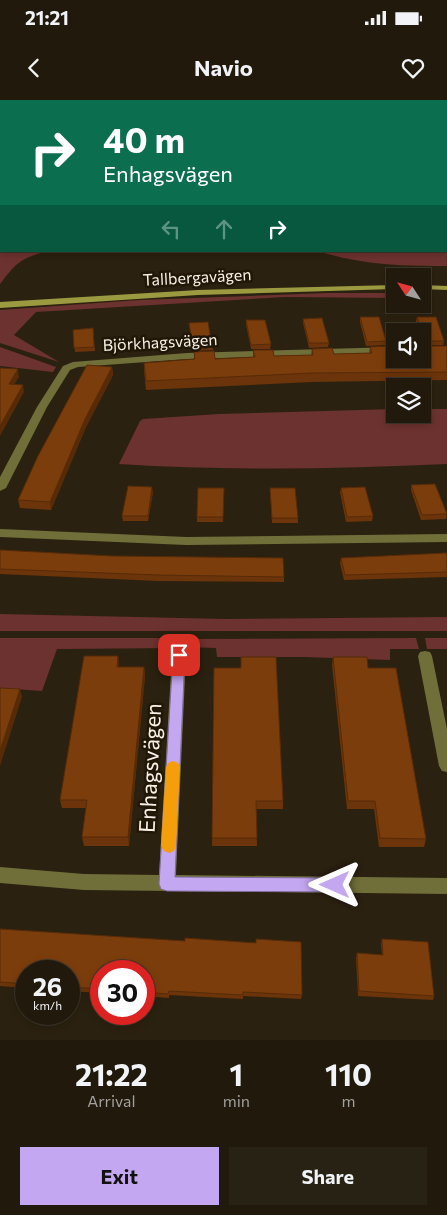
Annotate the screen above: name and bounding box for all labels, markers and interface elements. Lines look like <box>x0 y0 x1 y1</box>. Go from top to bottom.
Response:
text: 21:21 <box>25 6 69 29</box>
icon: back <box>20 54 48 82</box>
text: Navio <box>194 54 253 81</box>
icon: heart <box>399 54 427 82</box>
text: 40 m <box>103 117 185 160</box>
icon: right <box>20 120 85 185</box>
text: Enhagsvägen <box>103 160 233 187</box>
icon: left <box>157 215 185 243</box>
icon: ahead <box>210 215 238 243</box>
icon: right <box>263 215 291 243</box>
street label: Tallbergavägen <box>142 264 252 289</box>
north arrow <box>386 268 431 312</box>
map controls <box>386 268 431 423</box>
button: sound <box>386 323 431 368</box>
street label: Björkhagsvägen <box>102 329 218 354</box>
button: layers <box>386 378 431 423</box>
pin <box>158 634 200 676</box>
icon: arrive <box>165 641 193 669</box>
street label: Enhagsvägen <box>133 702 166 834</box>
position arrow <box>308 858 360 910</box>
speed limit sign: 30 <box>90 960 155 1025</box>
text: 26 <box>33 971 62 1001</box>
text: km/h <box>33 998 62 1012</box>
text: 21:22 <box>75 1055 148 1092</box>
text: 1 <box>230 1055 243 1092</box>
text: 110 <box>325 1055 372 1092</box>
text: Arrival <box>87 1091 136 1110</box>
text: min <box>223 1091 250 1110</box>
text: m <box>341 1091 355 1110</box>
button: Exit <box>20 1147 219 1205</box>
button: Share <box>229 1147 427 1205</box>

